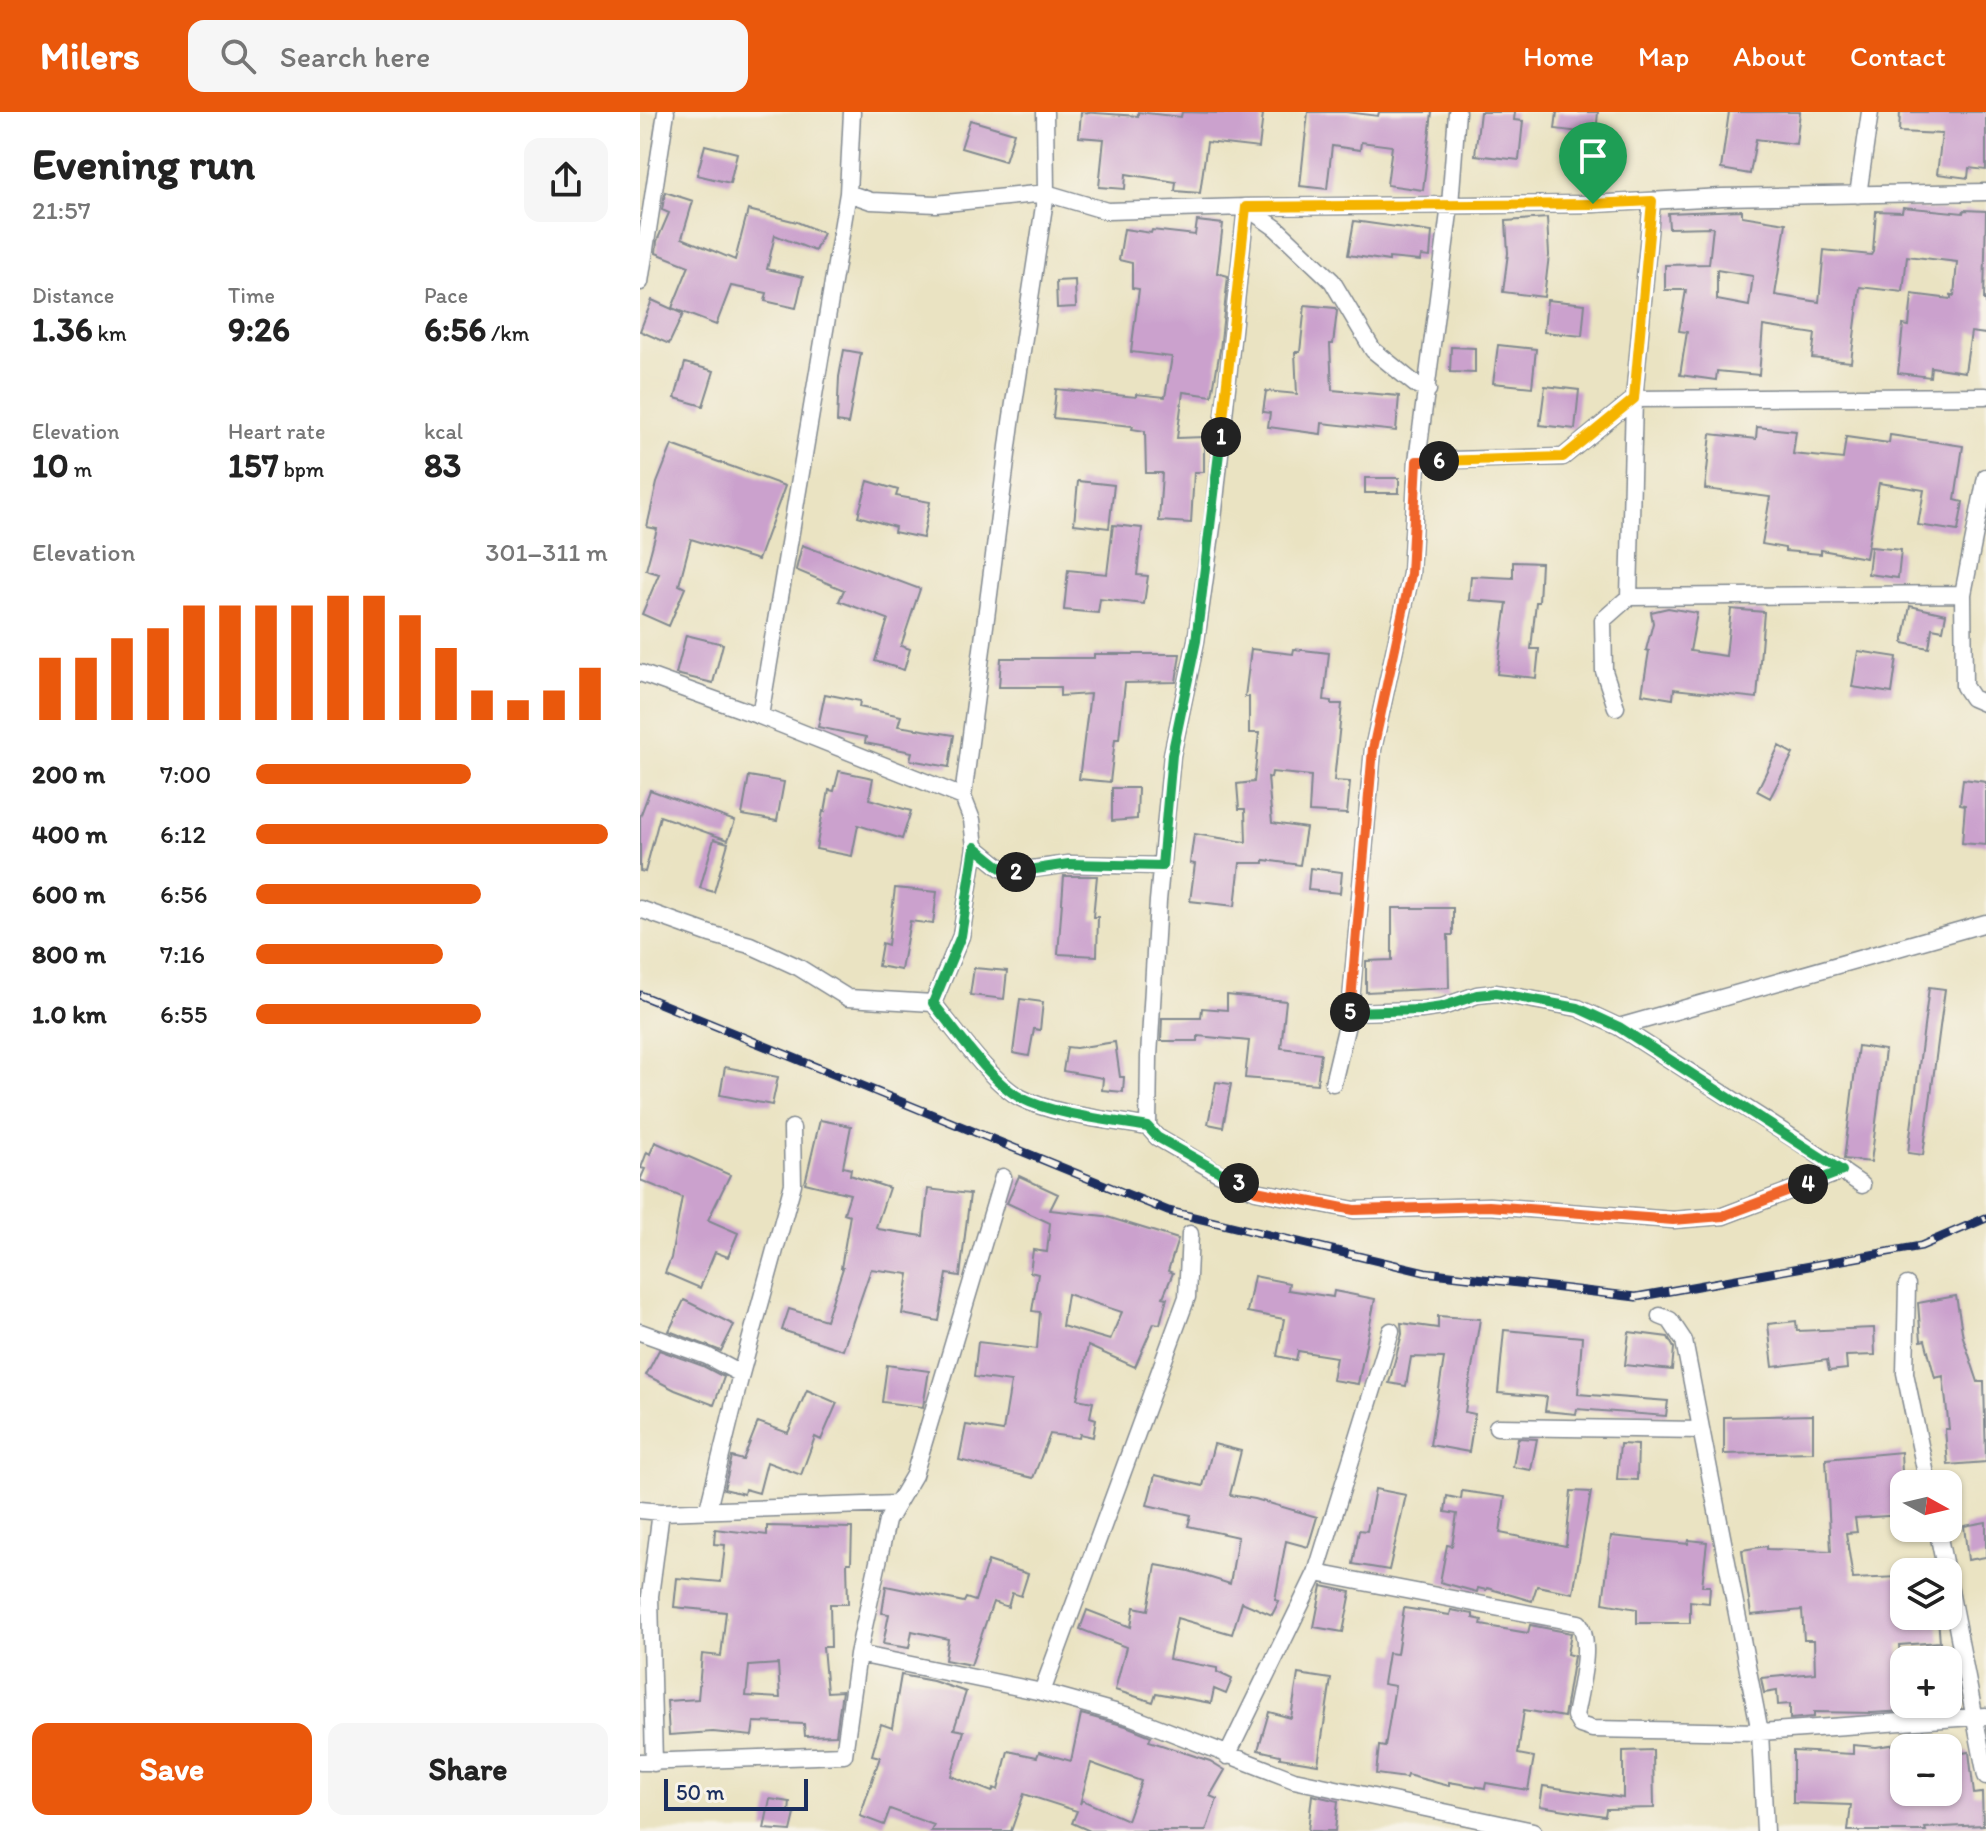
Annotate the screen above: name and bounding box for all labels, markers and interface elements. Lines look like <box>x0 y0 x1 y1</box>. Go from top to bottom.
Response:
search box <box>188 20 748 92</box>
text: Milers <box>40 33 140 79</box>
icon: search <box>216 34 260 78</box>
text: Search here <box>280 38 430 75</box>
text: Home <box>1523 39 1594 73</box>
text: Map <box>1638 39 1689 73</box>
text: About <box>1733 39 1806 73</box>
text: Contact <box>1850 39 1946 73</box>
pin <box>1559 122 1627 204</box>
icon: arrive <box>1571 134 1615 178</box>
text: Evening run <box>32 137 255 190</box>
button: share <box>524 138 608 222</box>
text: 21:57 <box>32 194 91 226</box>
text: Distance <box>32 282 114 309</box>
text: Time <box>228 282 275 309</box>
text: Pace <box>424 282 468 309</box>
text: 1.36 <box>32 309 93 350</box>
text: 9:26 <box>228 309 290 350</box>
text: 6:56 <box>424 309 486 350</box>
text: km <box>93 320 127 347</box>
text: /km <box>486 320 529 347</box>
pin: 1 <box>1201 417 1241 457</box>
text: Elevation <box>32 418 119 445</box>
text: Heart rate <box>228 418 325 445</box>
text: kcal <box>424 418 463 445</box>
text: 1 <box>1216 423 1226 450</box>
pin: 6 <box>1419 441 1459 481</box>
text: 10 <box>32 445 69 486</box>
text: 157 <box>228 445 279 486</box>
text: 83 <box>424 445 461 486</box>
text: 6 <box>1433 447 1445 474</box>
text: m <box>69 456 92 483</box>
text: bpm <box>279 456 324 483</box>
text: Elevation <box>32 536 135 568</box>
text: 301–311 m <box>485 536 608 568</box>
text: 200 m <box>32 758 105 790</box>
text: 7:00 <box>160 758 211 790</box>
text: 400 m <box>32 818 107 850</box>
text: 6:12 <box>160 818 206 850</box>
pin: 2 <box>996 852 1036 892</box>
text: 2 <box>1010 858 1022 885</box>
text: 600 m <box>32 878 106 910</box>
text: 6:56 <box>160 878 208 910</box>
text: 800 m <box>32 938 106 970</box>
text: 7:16 <box>160 938 205 970</box>
pin: 5 <box>1330 992 1370 1032</box>
text: 1.0 km <box>32 998 107 1030</box>
text: 6:55 <box>160 998 207 1030</box>
text: 5 <box>1344 998 1356 1025</box>
pin: 3 <box>1219 1163 1259 1203</box>
pin: 4 <box>1788 1164 1828 1204</box>
text: 3 <box>1233 1169 1245 1196</box>
text: 4 <box>1801 1170 1815 1197</box>
north arrow <box>1890 1470 1962 1542</box>
map controls <box>1890 1470 1962 1806</box>
button: layers <box>1890 1558 1962 1630</box>
button: + <box>1890 1646 1962 1718</box>
button: Save <box>32 1723 312 1815</box>
button: Share <box>328 1723 608 1815</box>
button: − <box>1890 1734 1962 1806</box>
scale bar <box>664 1775 808 1811</box>
text: 50 m <box>676 1779 725 1806</box>

